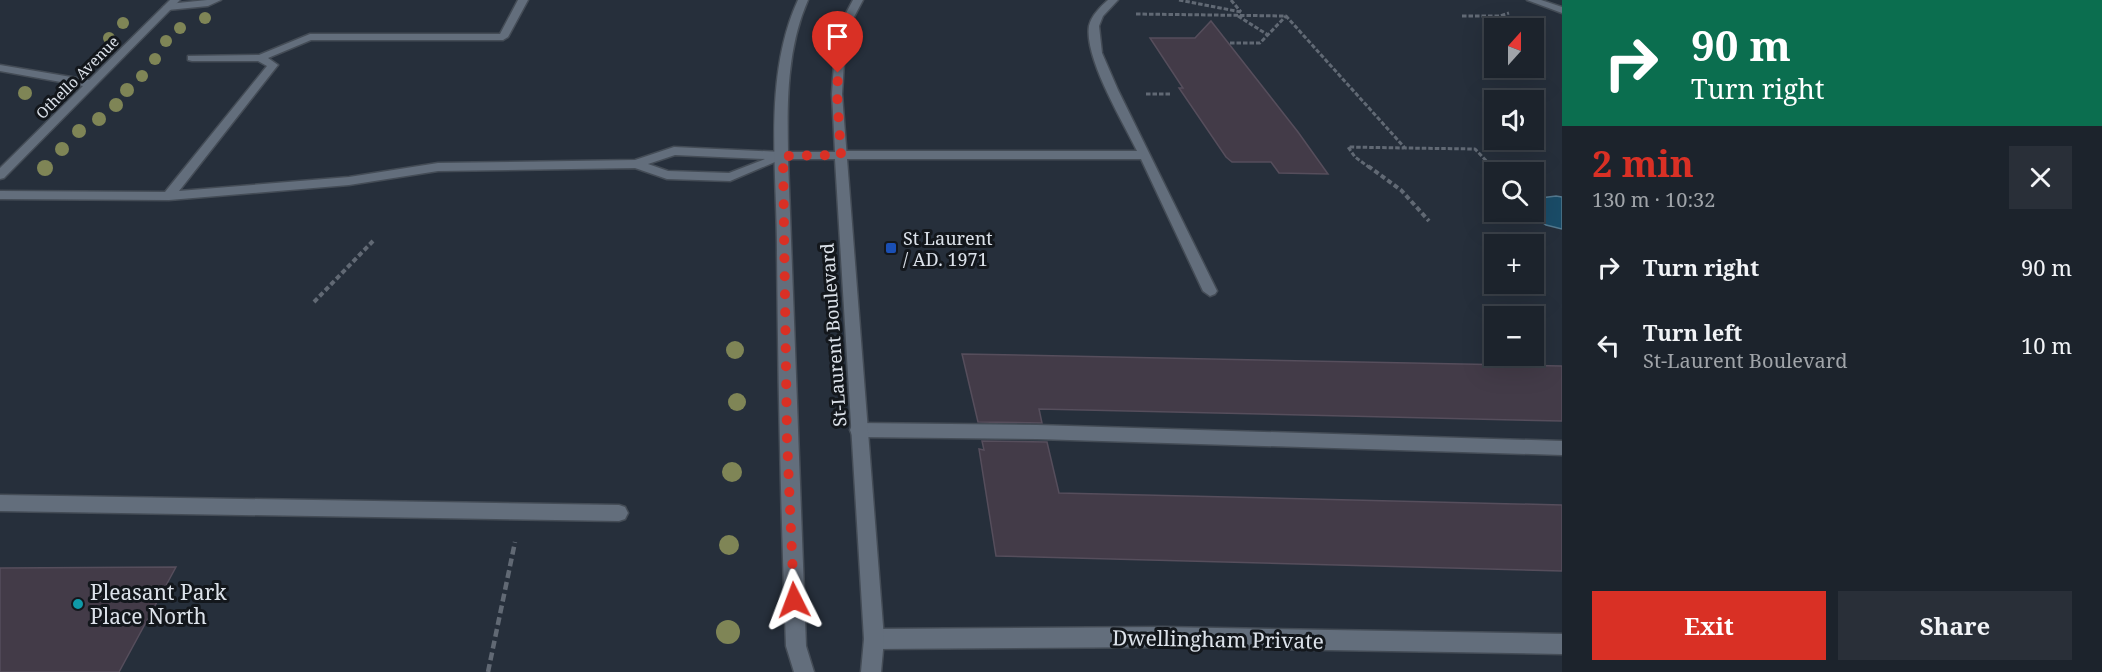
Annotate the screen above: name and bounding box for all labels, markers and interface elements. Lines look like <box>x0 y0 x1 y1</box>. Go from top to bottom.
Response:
pin <box>812 11 863 73</box>
text: 90 m <box>1691 16 1791 73</box>
north arrow <box>1484 18 1544 78</box>
map controls <box>1484 18 1544 366</box>
icon: arrive <box>821 20 854 53</box>
icon: right <box>1592 24 1670 102</box>
street label: Othello Avenue <box>31 31 123 123</box>
text: Turn right <box>1691 70 1824 107</box>
button: sound <box>1484 90 1544 150</box>
text: 2 min <box>1592 139 1694 188</box>
button: close <box>2009 146 2072 209</box>
button: search <box>1484 162 1544 222</box>
text: 130 m · 10:32 <box>1592 186 1715 213</box>
place label: St Laurent / AD. 1971 <box>903 226 993 271</box>
button: + <box>1484 234 1544 294</box>
marker: St Laurent / AD. 1971 <box>884 241 898 255</box>
street label: St-Laurent Boulevard <box>815 242 851 428</box>
icon: right <box>1592 251 1625 284</box>
text: Turn right <box>1643 252 1759 282</box>
text: 90 m <box>2021 252 2072 282</box>
button: − <box>1484 306 1544 366</box>
text: Turn left <box>1643 317 1742 347</box>
icon: left <box>1592 329 1625 362</box>
text: 10 m <box>2021 330 2072 360</box>
text: St-Laurent Boulevard <box>1643 347 1848 374</box>
position arrow <box>762 568 826 632</box>
place label: Pleasant Park Place North <box>90 578 227 630</box>
button: Exit <box>1592 591 1826 660</box>
button: Share <box>1838 591 2072 660</box>
marker: Pleasant Park Place North <box>71 597 85 611</box>
street label: Dwellingham Private <box>1112 623 1324 655</box>

